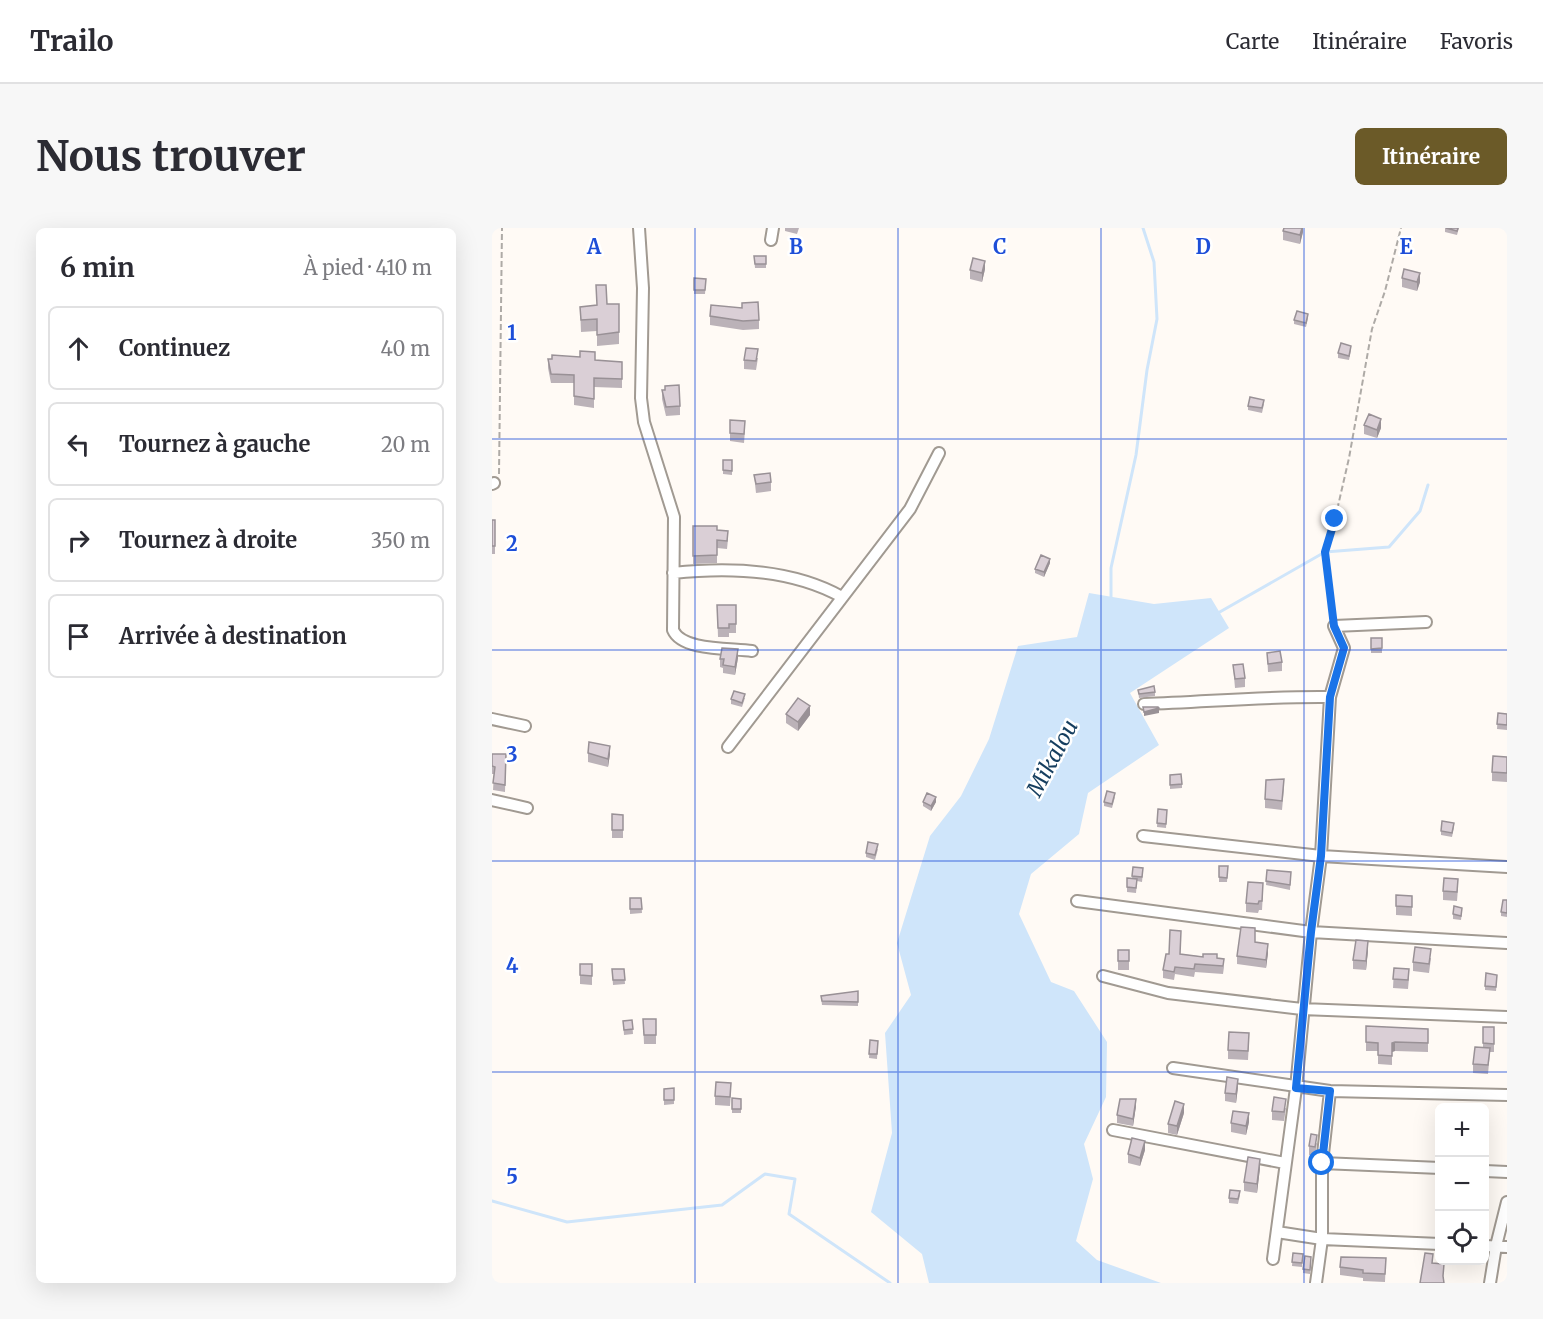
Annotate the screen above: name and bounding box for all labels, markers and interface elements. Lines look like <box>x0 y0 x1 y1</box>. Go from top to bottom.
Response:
text: Trailo <box>30 23 114 59</box>
text: Carte <box>1226 28 1279 55</box>
text: Itinéraire <box>1312 28 1407 55</box>
text: Favoris <box>1440 28 1513 55</box>
button: Itinéraire <box>1355 128 1507 185</box>
text: Nous trouver <box>36 130 306 182</box>
text: A <box>586 234 602 259</box>
text: B <box>789 234 803 259</box>
text: C <box>993 234 1007 259</box>
text: D <box>1195 234 1211 259</box>
text: E <box>1399 234 1413 259</box>
text: 6 min <box>60 251 135 284</box>
text: À pied · 410 m <box>303 255 432 280</box>
text: 1 <box>507 320 517 345</box>
icon: ahead <box>62 332 95 365</box>
text: Continuez <box>119 334 230 362</box>
text: 40 m <box>380 336 430 361</box>
icon: left <box>62 428 95 461</box>
text: Tournez à gauche <box>119 430 310 458</box>
text: 20 m <box>381 432 430 457</box>
route end <box>1321 505 1347 531</box>
icon: right <box>62 524 95 557</box>
text: Tournez à droite <box>119 526 297 554</box>
text: 350 m <box>371 528 430 553</box>
text: 2 <box>506 531 518 556</box>
icon: arrive <box>62 620 95 653</box>
text: Arrivée à destination <box>119 622 347 650</box>
water label: Mikalou <box>1020 715 1084 802</box>
text: 3 <box>506 742 518 767</box>
text: 4 <box>506 953 519 978</box>
map controls <box>1435 1103 1489 1265</box>
button: + <box>1435 1103 1489 1157</box>
route start <box>1308 1149 1334 1175</box>
button: − <box>1435 1157 1489 1211</box>
text: 5 <box>506 1164 518 1189</box>
button: locate <box>1435 1211 1489 1265</box>

